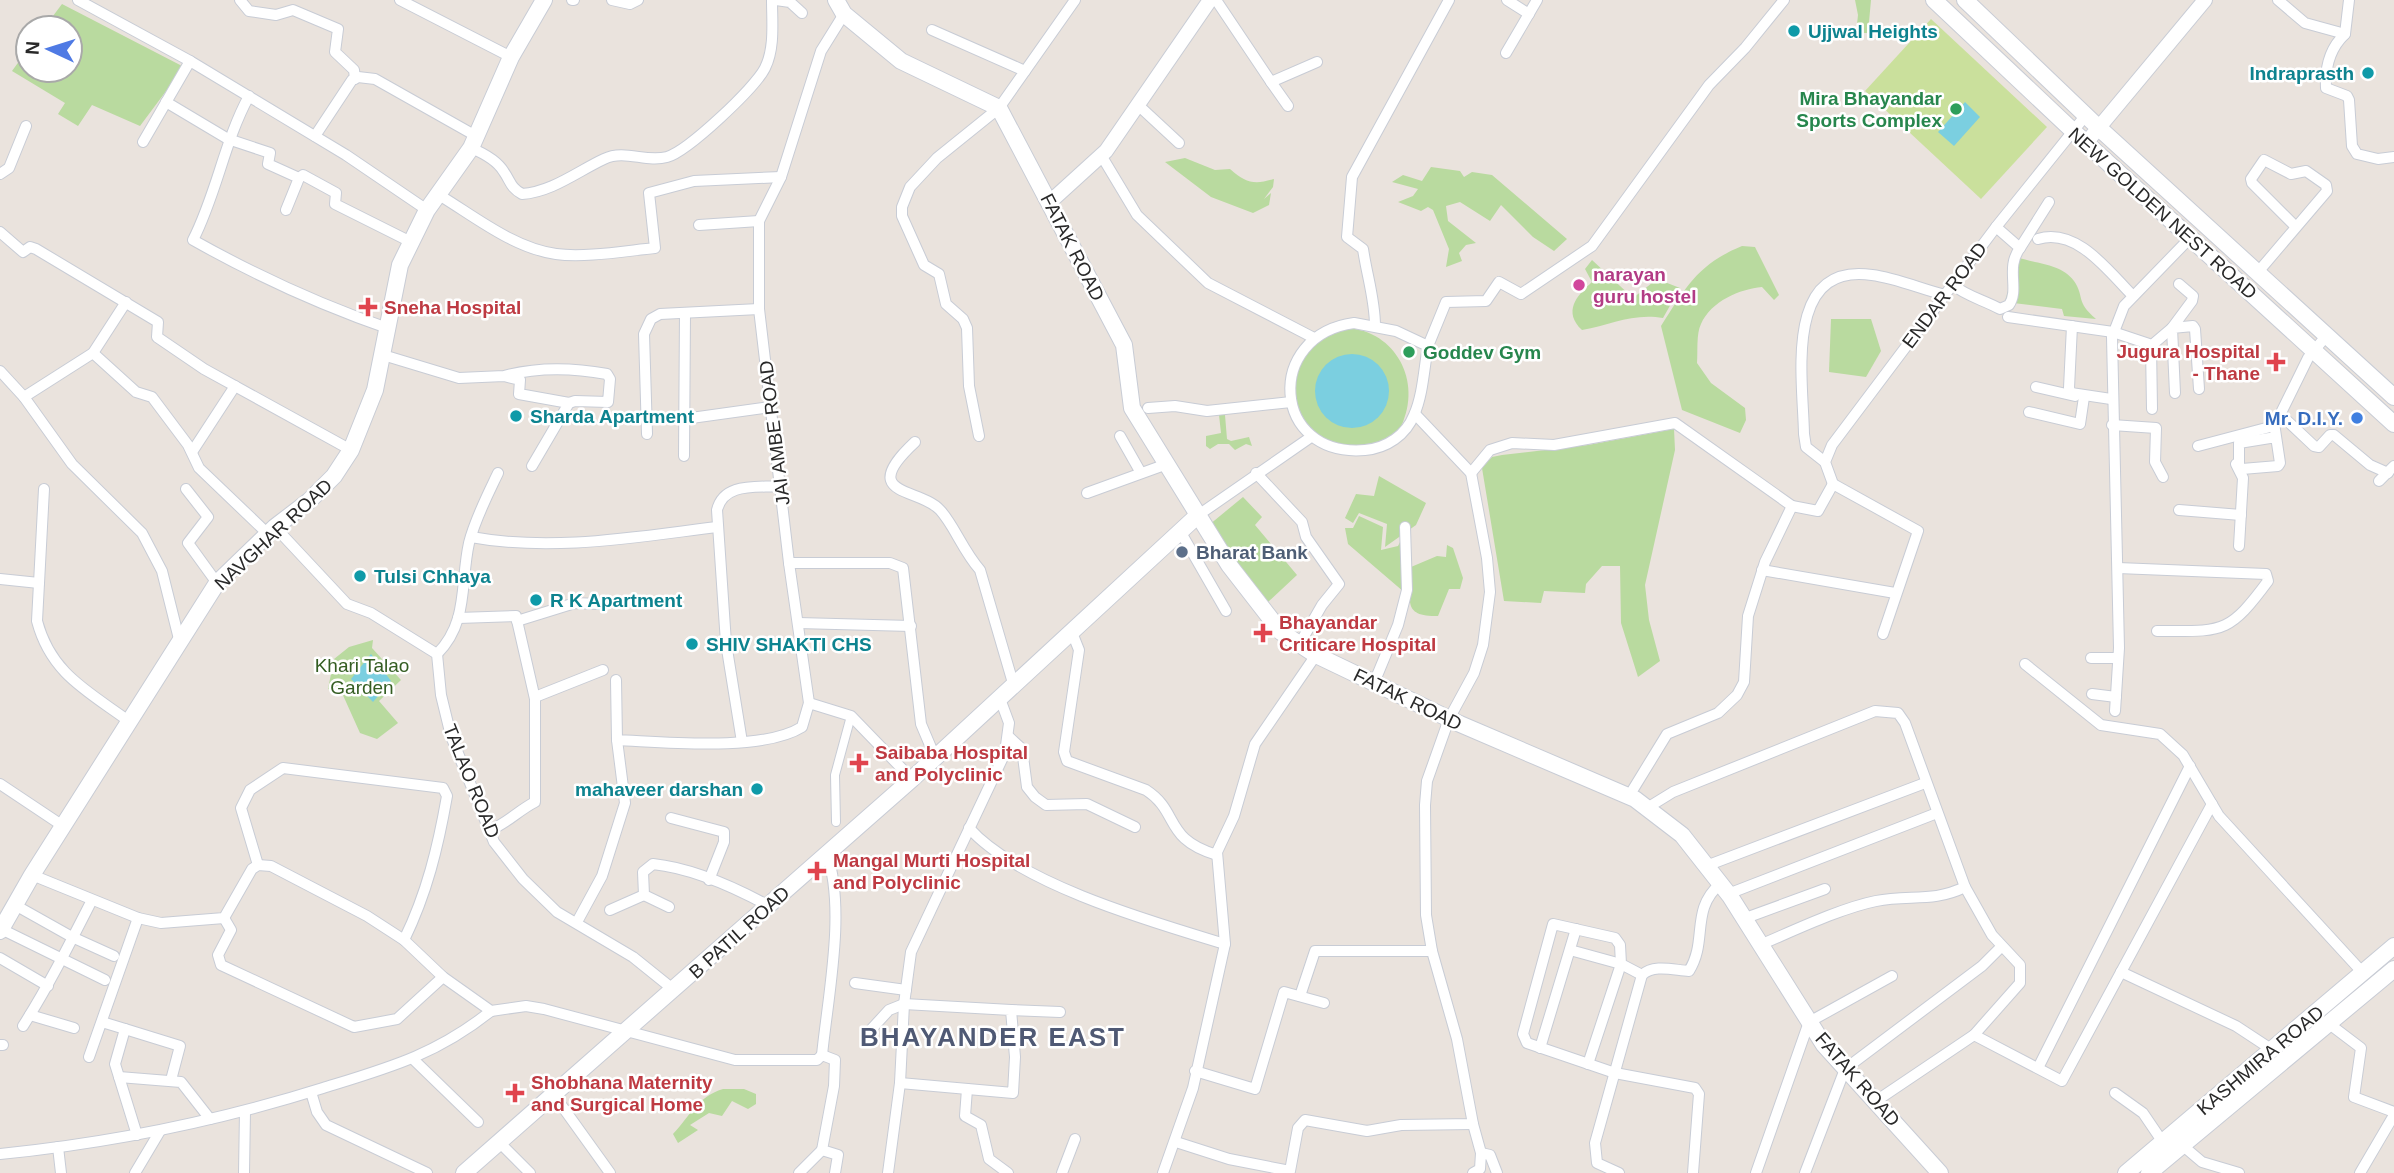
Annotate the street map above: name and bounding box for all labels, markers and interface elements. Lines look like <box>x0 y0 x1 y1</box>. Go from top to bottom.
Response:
north arrow <box>14 14 84 84</box>
place label: Ujjwal Heights <box>1808 21 1938 42</box>
marker: Ujjwal Heights <box>1786 23 1802 39</box>
text: N <box>22 40 43 55</box>
place label: Indraprasth <box>2249 63 2354 84</box>
marker: Indraprasth <box>2360 65 2376 81</box>
place label: Mira Bhayandar Sports Complex <box>1796 88 1943 131</box>
marker: Mira Bhayandar Sports Complex <box>1948 101 1964 117</box>
street label: NEW GOLDEN NEST ROAD <box>2064 123 2261 303</box>
street label: FATAK ROAD <box>1037 190 1109 304</box>
street label: ENDAR ROAD <box>1898 238 1991 352</box>
place label: narayan guru hostel <box>1593 264 1696 307</box>
marker: narayan guru hostel <box>1571 277 1587 293</box>
marker: Sneha Hospital <box>358 297 378 317</box>
place label: Sneha Hospital <box>384 297 521 318</box>
place label: Jugura Hospital - Thane <box>2116 341 2260 384</box>
place label: Goddev Gym <box>1423 342 1541 363</box>
marker: Goddev Gym <box>1401 344 1417 360</box>
marker: Jugura Hospital - Thane <box>2266 352 2286 372</box>
street label: JAI AMBE ROAD <box>755 359 794 507</box>
place label: Sharda Apartment <box>530 406 695 427</box>
marker: Sharda Apartment <box>508 408 524 424</box>
place label: Mr. D.I.Y. <box>2265 408 2343 429</box>
marker: Mr. D.I.Y. <box>2349 410 2365 426</box>
street label: NAVGHAR ROAD <box>210 475 336 594</box>
place label: Bharat Bank <box>1196 542 1308 563</box>
marker: Bharat Bank <box>1174 544 1190 560</box>
place label: Tulsi Chhaya <box>374 566 491 587</box>
marker: Tulsi Chhaya <box>352 568 368 584</box>
place label: R K Apartment <box>550 590 683 611</box>
marker: R K Apartment <box>528 592 544 608</box>
place label: Bhayandar Criticare Hospital <box>1279 612 1436 655</box>
marker: Bhayandar Criticare Hospital <box>1253 623 1273 643</box>
place label: SHIV SHAKTI CHS <box>706 634 872 655</box>
marker: SHIV SHAKTI CHS <box>684 636 700 652</box>
park label: Khari Talao Garden <box>315 655 409 698</box>
street label: FATAK ROAD <box>1350 664 1465 735</box>
street label: TALAO ROAD <box>439 721 504 841</box>
place label: Saibaba Hospital and Polyclinic <box>875 742 1028 785</box>
marker: Saibaba Hospital and Polyclinic <box>849 753 869 773</box>
place label: mahaveer darshan <box>575 779 743 800</box>
marker: mahaveer darshan <box>749 781 765 797</box>
place label: Mangal Murti Hospital and Polyclinic <box>833 850 1030 893</box>
marker: Mangal Murti Hospital and Polyclinic <box>807 861 827 881</box>
street label: B PATIL ROAD <box>685 882 794 983</box>
street label: KASHMIRA ROAD <box>2193 1001 2328 1119</box>
district label: BHAYANDER EAST <box>860 1022 1126 1052</box>
street label: FATAK ROAD <box>1811 1028 1904 1131</box>
place label: Shobhana Maternity and Surgical Home <box>531 1072 713 1115</box>
marker: Shobhana Maternity and Surgical Home <box>505 1083 525 1103</box>

